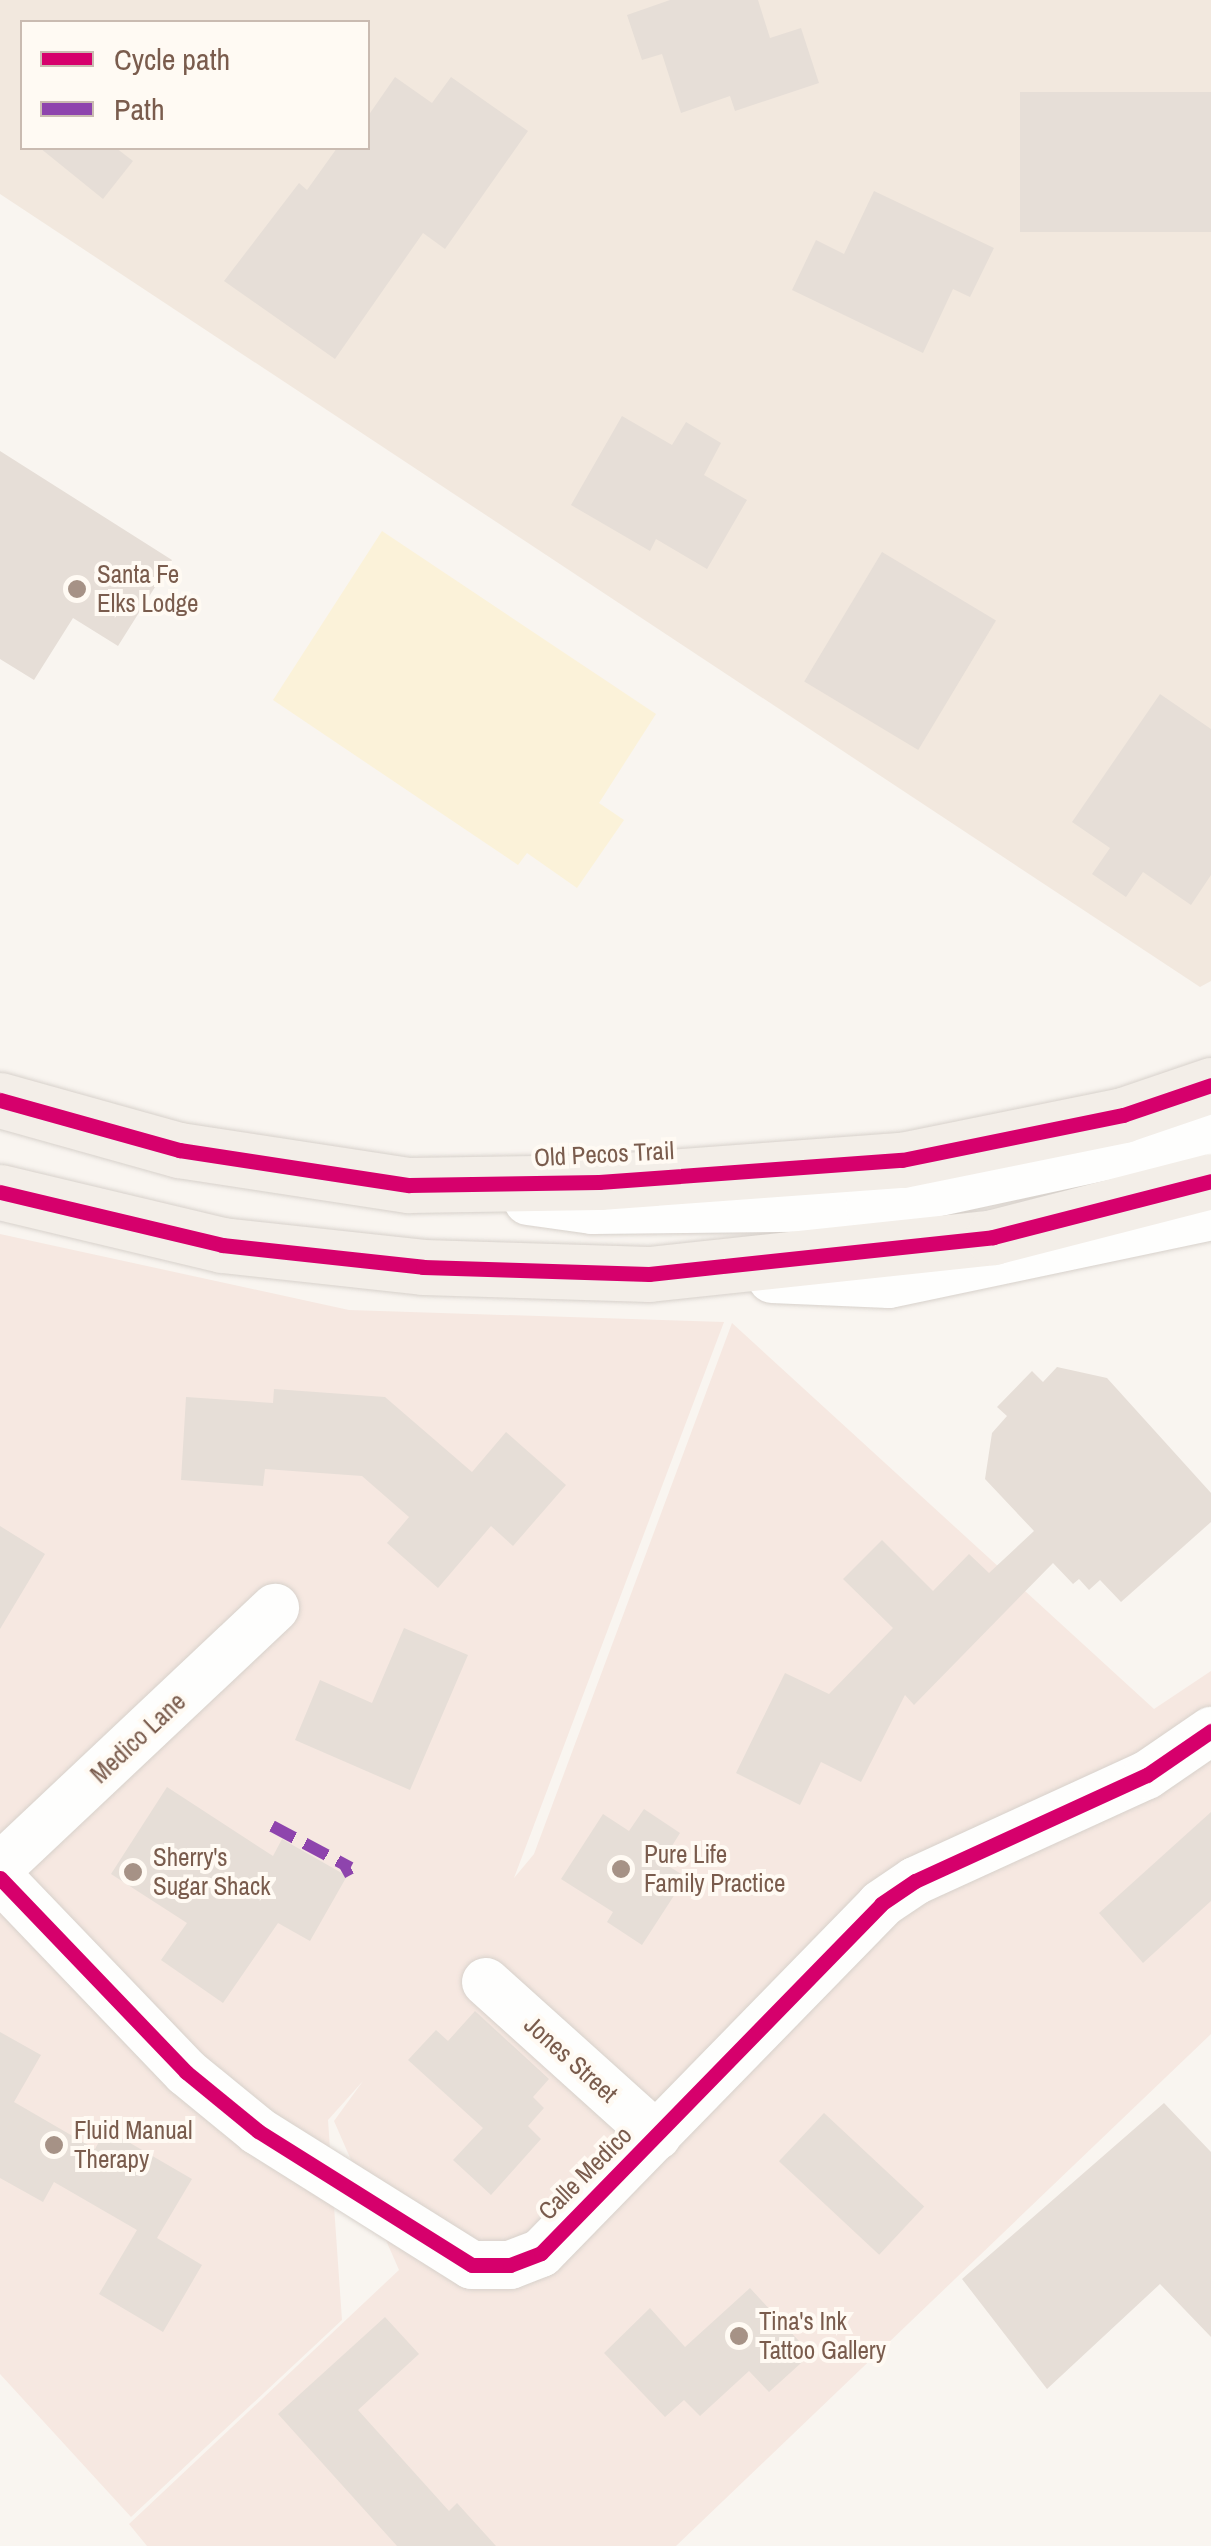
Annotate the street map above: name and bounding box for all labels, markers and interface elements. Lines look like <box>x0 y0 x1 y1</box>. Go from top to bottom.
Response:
legend <box>20 20 370 150</box>
text: Cycle path <box>114 39 230 79</box>
text: Path <box>114 89 165 129</box>
place label: Santa Fe Elks Lodge <box>97 560 198 619</box>
marker: Santa Fe Elks Lodge <box>66 578 88 600</box>
street label: Old Pecos Trail <box>533 1135 675 1173</box>
street label: Medico Lane <box>84 1687 192 1789</box>
place label: Pure Life Family Practice <box>644 1840 785 1899</box>
place label: Sherry's Sugar Shack <box>153 1843 270 1902</box>
marker: Pure Life Family Practice <box>608 1856 634 1882</box>
marker: Sherry's Sugar Shack <box>122 1861 144 1883</box>
street label: Jones Street <box>518 2009 624 2109</box>
place label: Fluid Manual Therapy <box>74 2116 192 2175</box>
street label: Calle Medico <box>532 2120 638 2226</box>
marker: Fluid Manual Therapy <box>43 2134 65 2156</box>
place label: Tina's Ink Tattoo Gallery <box>759 2307 886 2366</box>
marker: Tina's Ink Tattoo Gallery <box>728 2325 750 2347</box>

